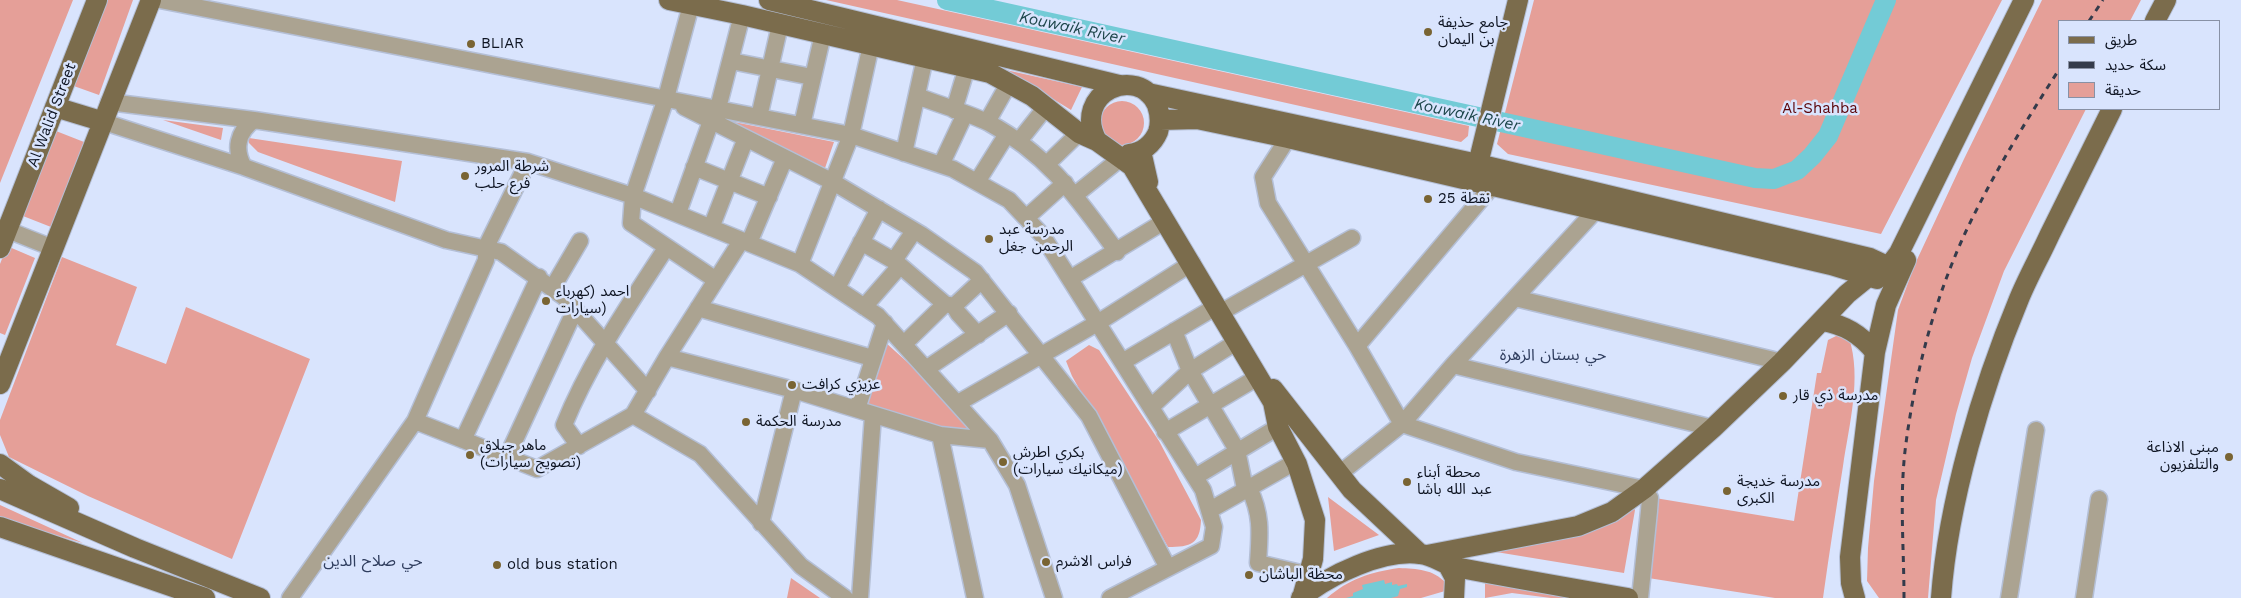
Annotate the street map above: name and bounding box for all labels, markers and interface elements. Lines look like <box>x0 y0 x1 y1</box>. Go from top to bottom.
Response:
water label: Kouwaik River <box>1018 7 1126 49</box>
place label: جامع حذيفة بن اليمان <box>1438 14 1508 49</box>
legend <box>2058 20 2221 110</box>
marker: جامع حذيفة بن اليمان <box>1422 26 1434 38</box>
text: طريق <box>2105 31 2137 49</box>
place label: BLIAR <box>481 35 524 53</box>
marker: BLIAR <box>465 38 477 50</box>
text: سكة حديد <box>2105 56 2166 74</box>
street label: Al Walid Street <box>24 60 80 170</box>
text: حديقة <box>2105 81 2141 99</box>
water label: Kouwaik River <box>1413 94 1521 136</box>
park label: Al-Shahba <box>1782 100 1858 118</box>
place label: شرطة المرور فرع حلب <box>475 158 549 193</box>
marker: شرطة المرور فرع حلب <box>459 170 471 182</box>
place label: نقطة 25 <box>1438 190 1490 208</box>
marker: نقطة 25 <box>1422 193 1434 205</box>
place label: مدرسة عبد الرحمن جغل <box>999 221 1073 256</box>
marker: مدرسة عبد الرحمن جغل <box>983 233 995 245</box>
place label: احمد (كهرباء سيارات) <box>556 283 629 318</box>
marker: احمد (كهرباء سيارات) <box>540 295 552 307</box>
district label: حي بستان الزهرة <box>1500 345 1606 365</box>
place label: عزيزي كرافت <box>802 376 880 394</box>
marker: عزيزي كرافت <box>786 379 798 391</box>
place label: مدرسة ذي قار <box>1793 387 1878 405</box>
marker: مدرسة ذي قار <box>1777 390 1789 402</box>
place label: مدرسة الحكمة <box>756 413 842 431</box>
marker: مدرسة الحكمة <box>740 416 752 428</box>
place label: ماهر جبلاق (تصويج سيارات) <box>480 437 581 472</box>
place label: مبنى الاذاعة والتلفزيون <box>2147 439 2219 474</box>
place label: بكري اطرش (ميكانيك سيارات) <box>1013 444 1123 479</box>
marker: ماهر جبلاق (تصويج سيارات) <box>464 449 476 461</box>
marker: مبنى الاذاعة والتلفزيون <box>2223 451 2235 463</box>
marker: بكري اطرش (ميكانيك سيارات) <box>997 456 1009 468</box>
place label: محطة أبناء عبد الله باشا <box>1417 464 1492 499</box>
place label: مدرسة خديجة الكبرى <box>1737 473 1820 508</box>
marker: محطة أبناء عبد الله باشا <box>1401 476 1413 488</box>
marker: مدرسة خديجة الكبرى <box>1721 485 1733 497</box>
district label: حي صلاح الدين <box>323 551 423 571</box>
place label: فراس الاشرم <box>1056 553 1132 571</box>
place label: old bus station <box>507 556 618 574</box>
marker: فراس الاشرم <box>1040 556 1052 568</box>
marker: old bus station <box>491 559 503 571</box>
place label: محظة الباشان <box>1259 566 1343 584</box>
marker: محظة الباشان <box>1243 569 1255 581</box>

